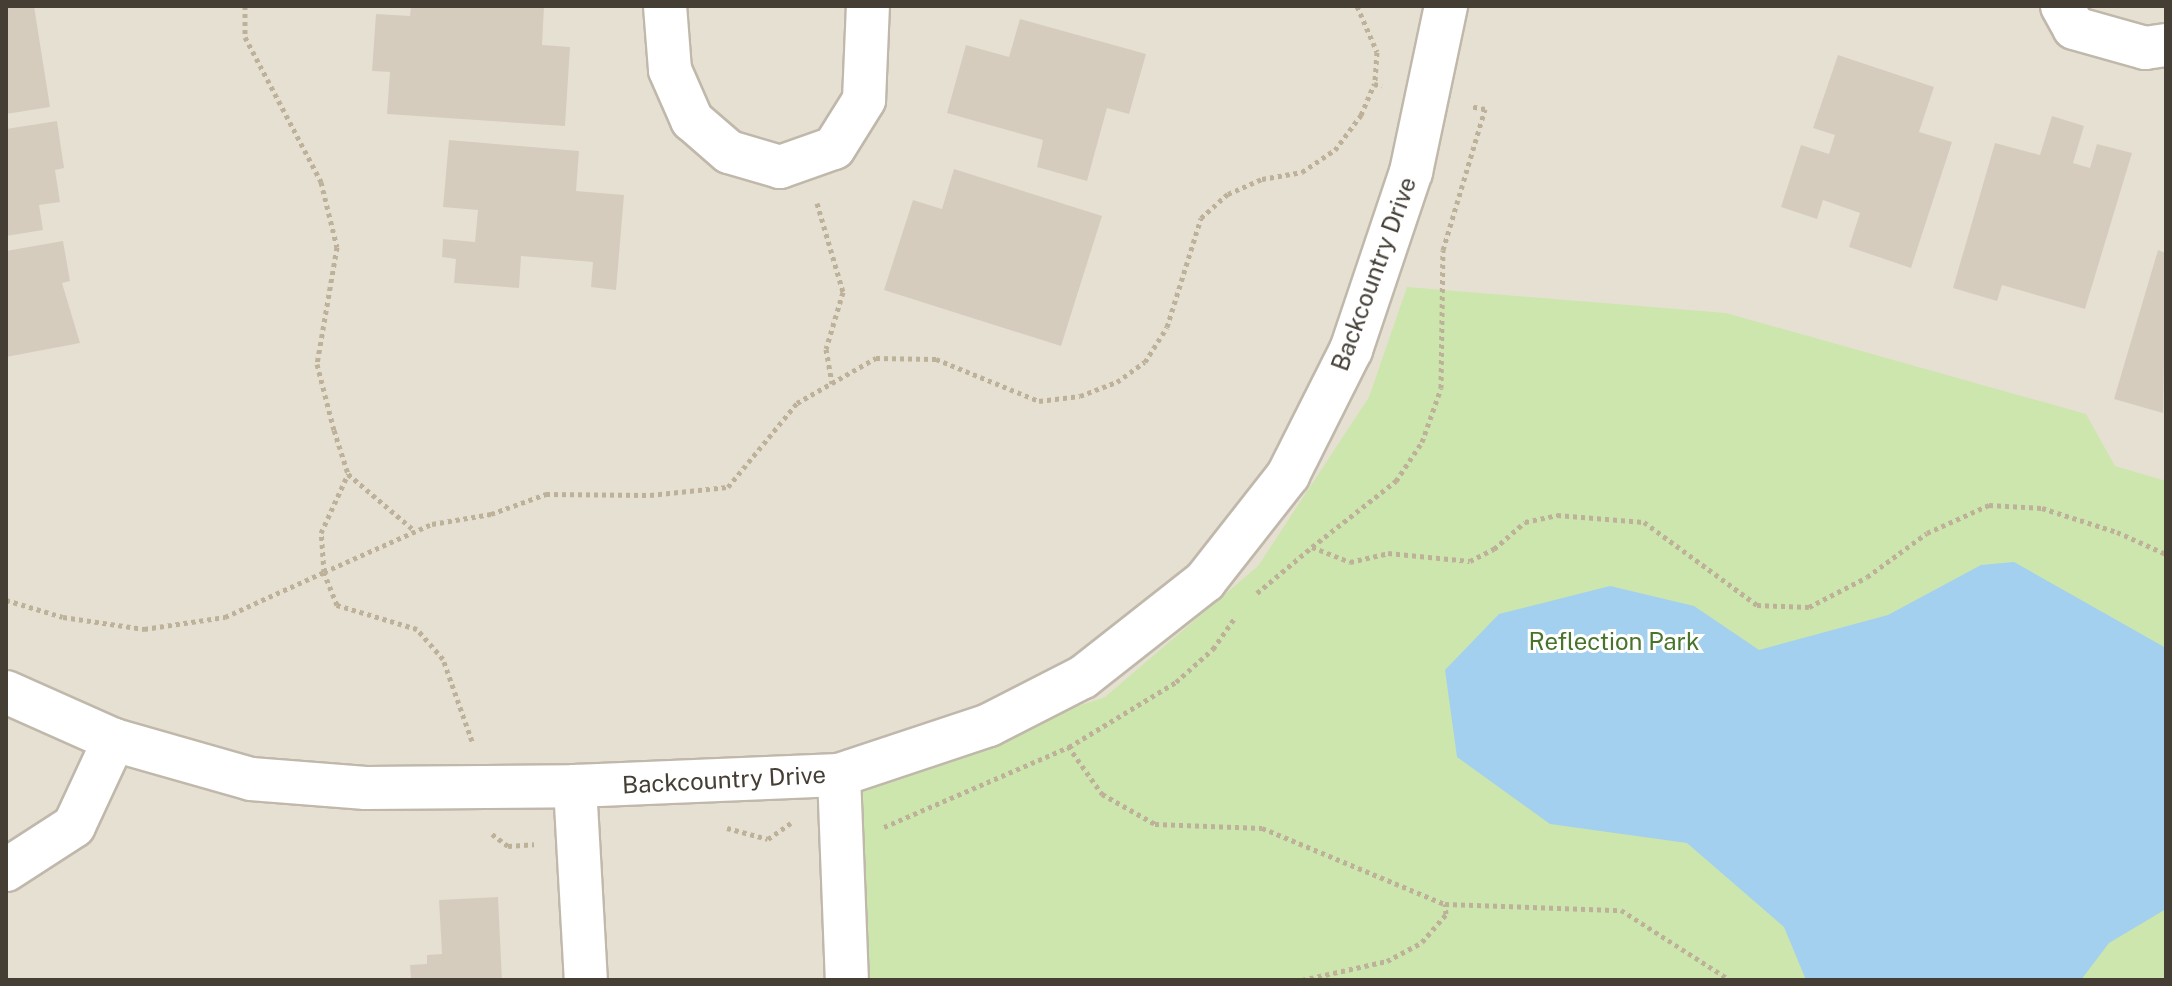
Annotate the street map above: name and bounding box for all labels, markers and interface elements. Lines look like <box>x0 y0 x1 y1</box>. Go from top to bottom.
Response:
street label: Backcountry Drive <box>1326 173 1422 375</box>
park label: Reflection Park <box>1529 628 1699 656</box>
street label: Backcountry Drive <box>621 760 827 800</box>

